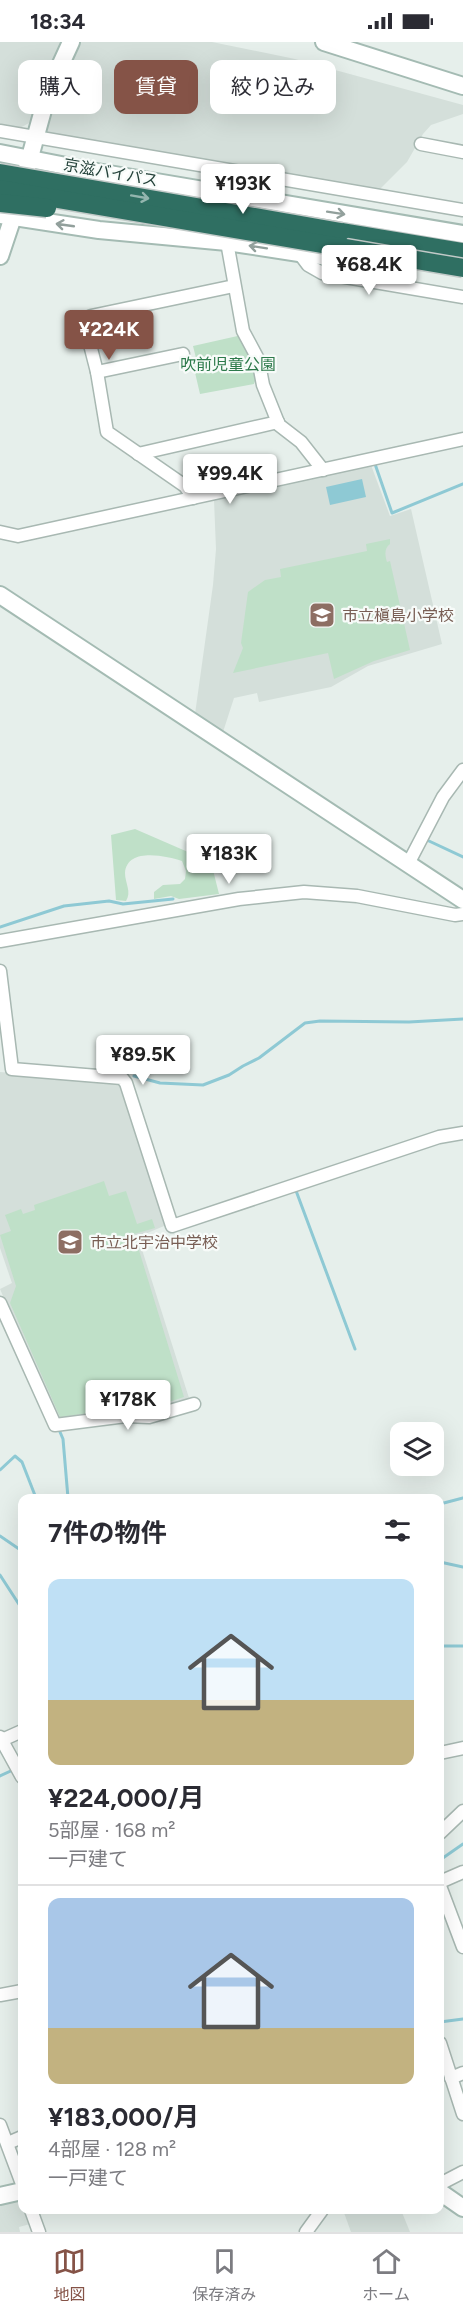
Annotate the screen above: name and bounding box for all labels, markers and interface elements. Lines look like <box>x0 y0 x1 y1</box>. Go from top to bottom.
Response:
text: 18:34 <box>30 8 86 35</box>
chip: 購入 <box>18 60 102 114</box>
chip: 賃貸 <box>114 60 198 114</box>
chip: 絞り込み <box>210 60 336 114</box>
street label: 京滋バイパス <box>62 155 160 190</box>
pin: ¥193K <box>201 164 285 215</box>
text: ¥193K <box>215 171 271 195</box>
one-way arrow <box>130 192 150 203</box>
one-way arrow <box>325 208 345 219</box>
one-way arrow <box>55 219 75 230</box>
one-way arrow <box>249 241 269 252</box>
pin: ¥68.4K <box>320 245 418 296</box>
text: ¥68.4K <box>336 252 402 276</box>
pin: ¥224K <box>67 310 151 361</box>
text: ¥224K <box>78 317 140 341</box>
park label: 吹前児童公園 <box>180 355 276 374</box>
pin: ¥99.4K <box>181 454 279 505</box>
text: ¥99.4K <box>197 461 263 485</box>
school or university icon: 市立槇島小学校 <box>307 600 337 630</box>
place label: 市立槇島小学校 <box>342 606 454 625</box>
pin: ¥183K <box>187 834 271 885</box>
text: ¥183K <box>200 841 258 865</box>
pin: ¥89.5K <box>94 1035 192 1086</box>
text: ¥89.5K <box>110 1042 176 1066</box>
school or university icon: 市立北宇治中学校 <box>55 1227 85 1257</box>
place label: 市立北宇治中学校 <box>90 1233 218 1252</box>
pin: ¥178K <box>86 1380 170 1431</box>
text: ¥178K <box>99 1387 157 1411</box>
map controls <box>390 1422 444 1476</box>
button: layers <box>390 1422 444 1476</box>
icon: filters <box>381 1514 414 1547</box>
text: 7件の物件 <box>48 1517 166 1549</box>
icon: home <box>177 1618 285 1726</box>
text: ¥224,000/月 <box>48 1782 205 1814</box>
text: 5部屋 · 168 m² <box>48 1818 176 1842</box>
text: 一戸建て <box>48 1847 128 1871</box>
icon: home <box>177 1937 285 2045</box>
text: ¥183,000/月 <box>48 2101 199 2133</box>
text: 4部屋 · 128 m² <box>48 2137 176 2161</box>
text: 一戸建て <box>48 2166 128 2190</box>
tab: 地図 <box>53 2245 86 2305</box>
tab: 保存済み <box>192 2245 256 2305</box>
tab: ホーム <box>362 2245 410 2305</box>

